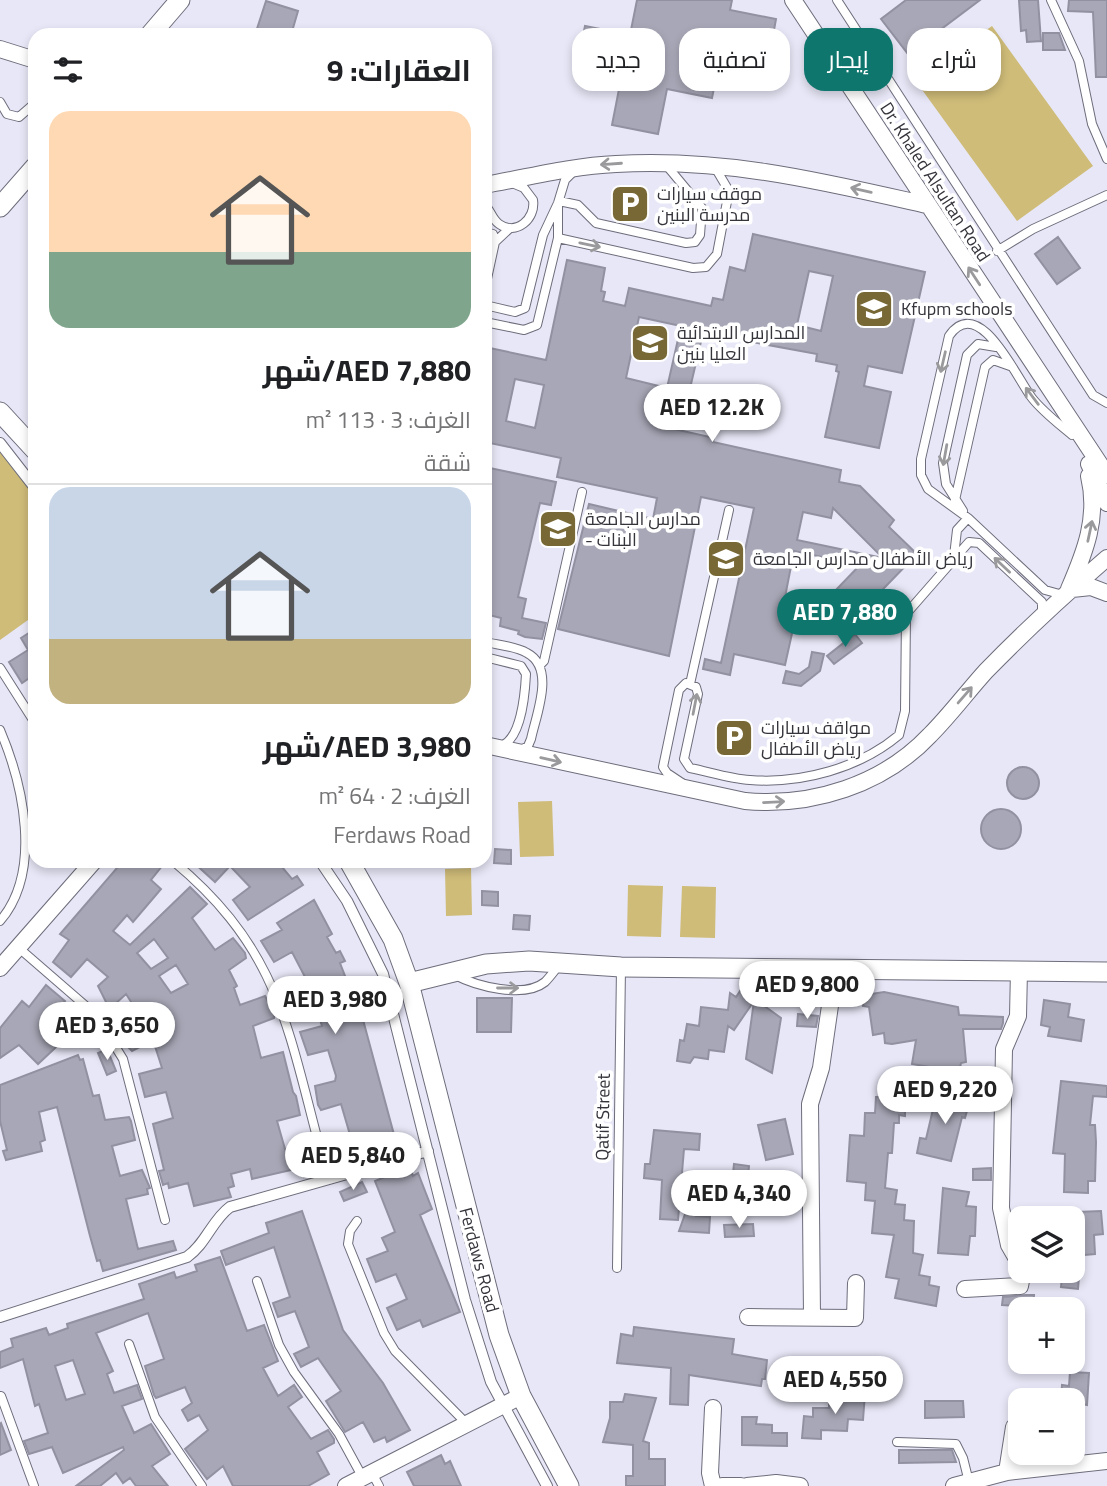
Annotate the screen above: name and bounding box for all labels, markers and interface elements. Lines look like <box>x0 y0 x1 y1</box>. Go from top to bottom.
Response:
chip: جديد <box>572 28 665 91</box>
chip: تصفية <box>679 28 790 91</box>
chip: إيجار <box>804 28 893 91</box>
chip: شراء <box>907 28 1001 91</box>
text: العقارات: 9 <box>327 47 471 93</box>
icon: filters <box>49 51 87 89</box>
street label: Dr. Khaled Alsultan Road <box>874 97 997 267</box>
icon: home <box>197 157 323 283</box>
one-way arrow <box>601 158 623 171</box>
place label: موقف سيارات مدرسة البنين <box>657 180 762 228</box>
parking icon: موقف سيارات مدرسة البنين <box>609 183 651 225</box>
one-way arrow <box>850 183 873 197</box>
one-way arrow <box>578 239 601 253</box>
one-way arrow <box>966 267 981 286</box>
school or university icon: Kfupm schools <box>853 288 895 330</box>
place label: Kfupm schools <box>901 295 1013 322</box>
place label: المدارس الابتدائية العليا بنين <box>677 319 805 367</box>
school or university icon: المدارس الابتدائية العليا بنين <box>629 322 671 364</box>
text: AED 7,880/شهر <box>263 347 471 393</box>
one-way arrow <box>936 351 949 373</box>
pin: AED 12.2K <box>632 384 792 444</box>
one-way arrow <box>1024 387 1039 405</box>
text: AED 12.2K <box>660 389 764 424</box>
text: الغرف: 3 · 113 m² <box>306 402 471 437</box>
one-way arrow <box>938 443 951 466</box>
text: شقة <box>424 445 471 480</box>
place label: مدارس الجامعة - البنات <box>585 505 701 553</box>
school or university icon: مدارس الجامعة - البنات <box>537 508 579 550</box>
one-way arrow <box>1084 520 1097 543</box>
icon: home <box>197 533 323 659</box>
school or university icon: رياض الأطفال مدارس الجامعة <box>705 538 747 580</box>
place label: رياض الأطفال مدارس الجامعة <box>753 545 973 572</box>
one-way arrow <box>993 557 1011 573</box>
pin: AED 7,880 <box>765 590 925 649</box>
text: AED 7,880 <box>793 594 897 629</box>
one-way arrow <box>957 686 973 704</box>
one-way arrow <box>689 693 703 716</box>
place label: مواقف سيارات رياض الأطفال <box>761 714 871 762</box>
parking icon: مواقف سيارات رياض الأطفال <box>713 717 755 759</box>
text: AED 3,980/شهر <box>263 723 471 769</box>
one-way arrow <box>539 753 562 767</box>
text: الغرف: 2 · 64 m² <box>319 778 471 813</box>
one-way arrow <box>762 795 785 808</box>
text: Ferdaws Road <box>333 817 471 852</box>
pin: AED 9,800 <box>727 962 887 1021</box>
text: AED 9,800 <box>755 966 859 1001</box>
pin: AED 3,980 <box>255 976 415 1036</box>
text: AED 3,980 <box>283 981 387 1016</box>
one-way arrow <box>496 981 519 995</box>
pin: AED 3,650 <box>27 1002 187 1062</box>
text: AED 3,650 <box>55 1007 159 1042</box>
pin: AED 9,220 <box>865 1066 1025 1126</box>
text: AED 9,220 <box>893 1071 997 1106</box>
street label: Qatif Street <box>588 1072 617 1161</box>
pin: AED 5,840 <box>273 1132 433 1192</box>
text: AED 5,840 <box>301 1137 405 1172</box>
pin: AED 4,340 <box>659 1170 819 1230</box>
text: AED 4,340 <box>687 1175 791 1210</box>
street label: Ferdaws Road <box>453 1204 506 1315</box>
map controls <box>1008 1206 1085 1465</box>
button: layers <box>1008 1206 1085 1283</box>
button: + <box>1008 1297 1085 1374</box>
pin: AED 4,550 <box>755 1356 915 1416</box>
text: AED 4,550 <box>783 1361 887 1396</box>
button: − <box>1008 1388 1085 1465</box>

